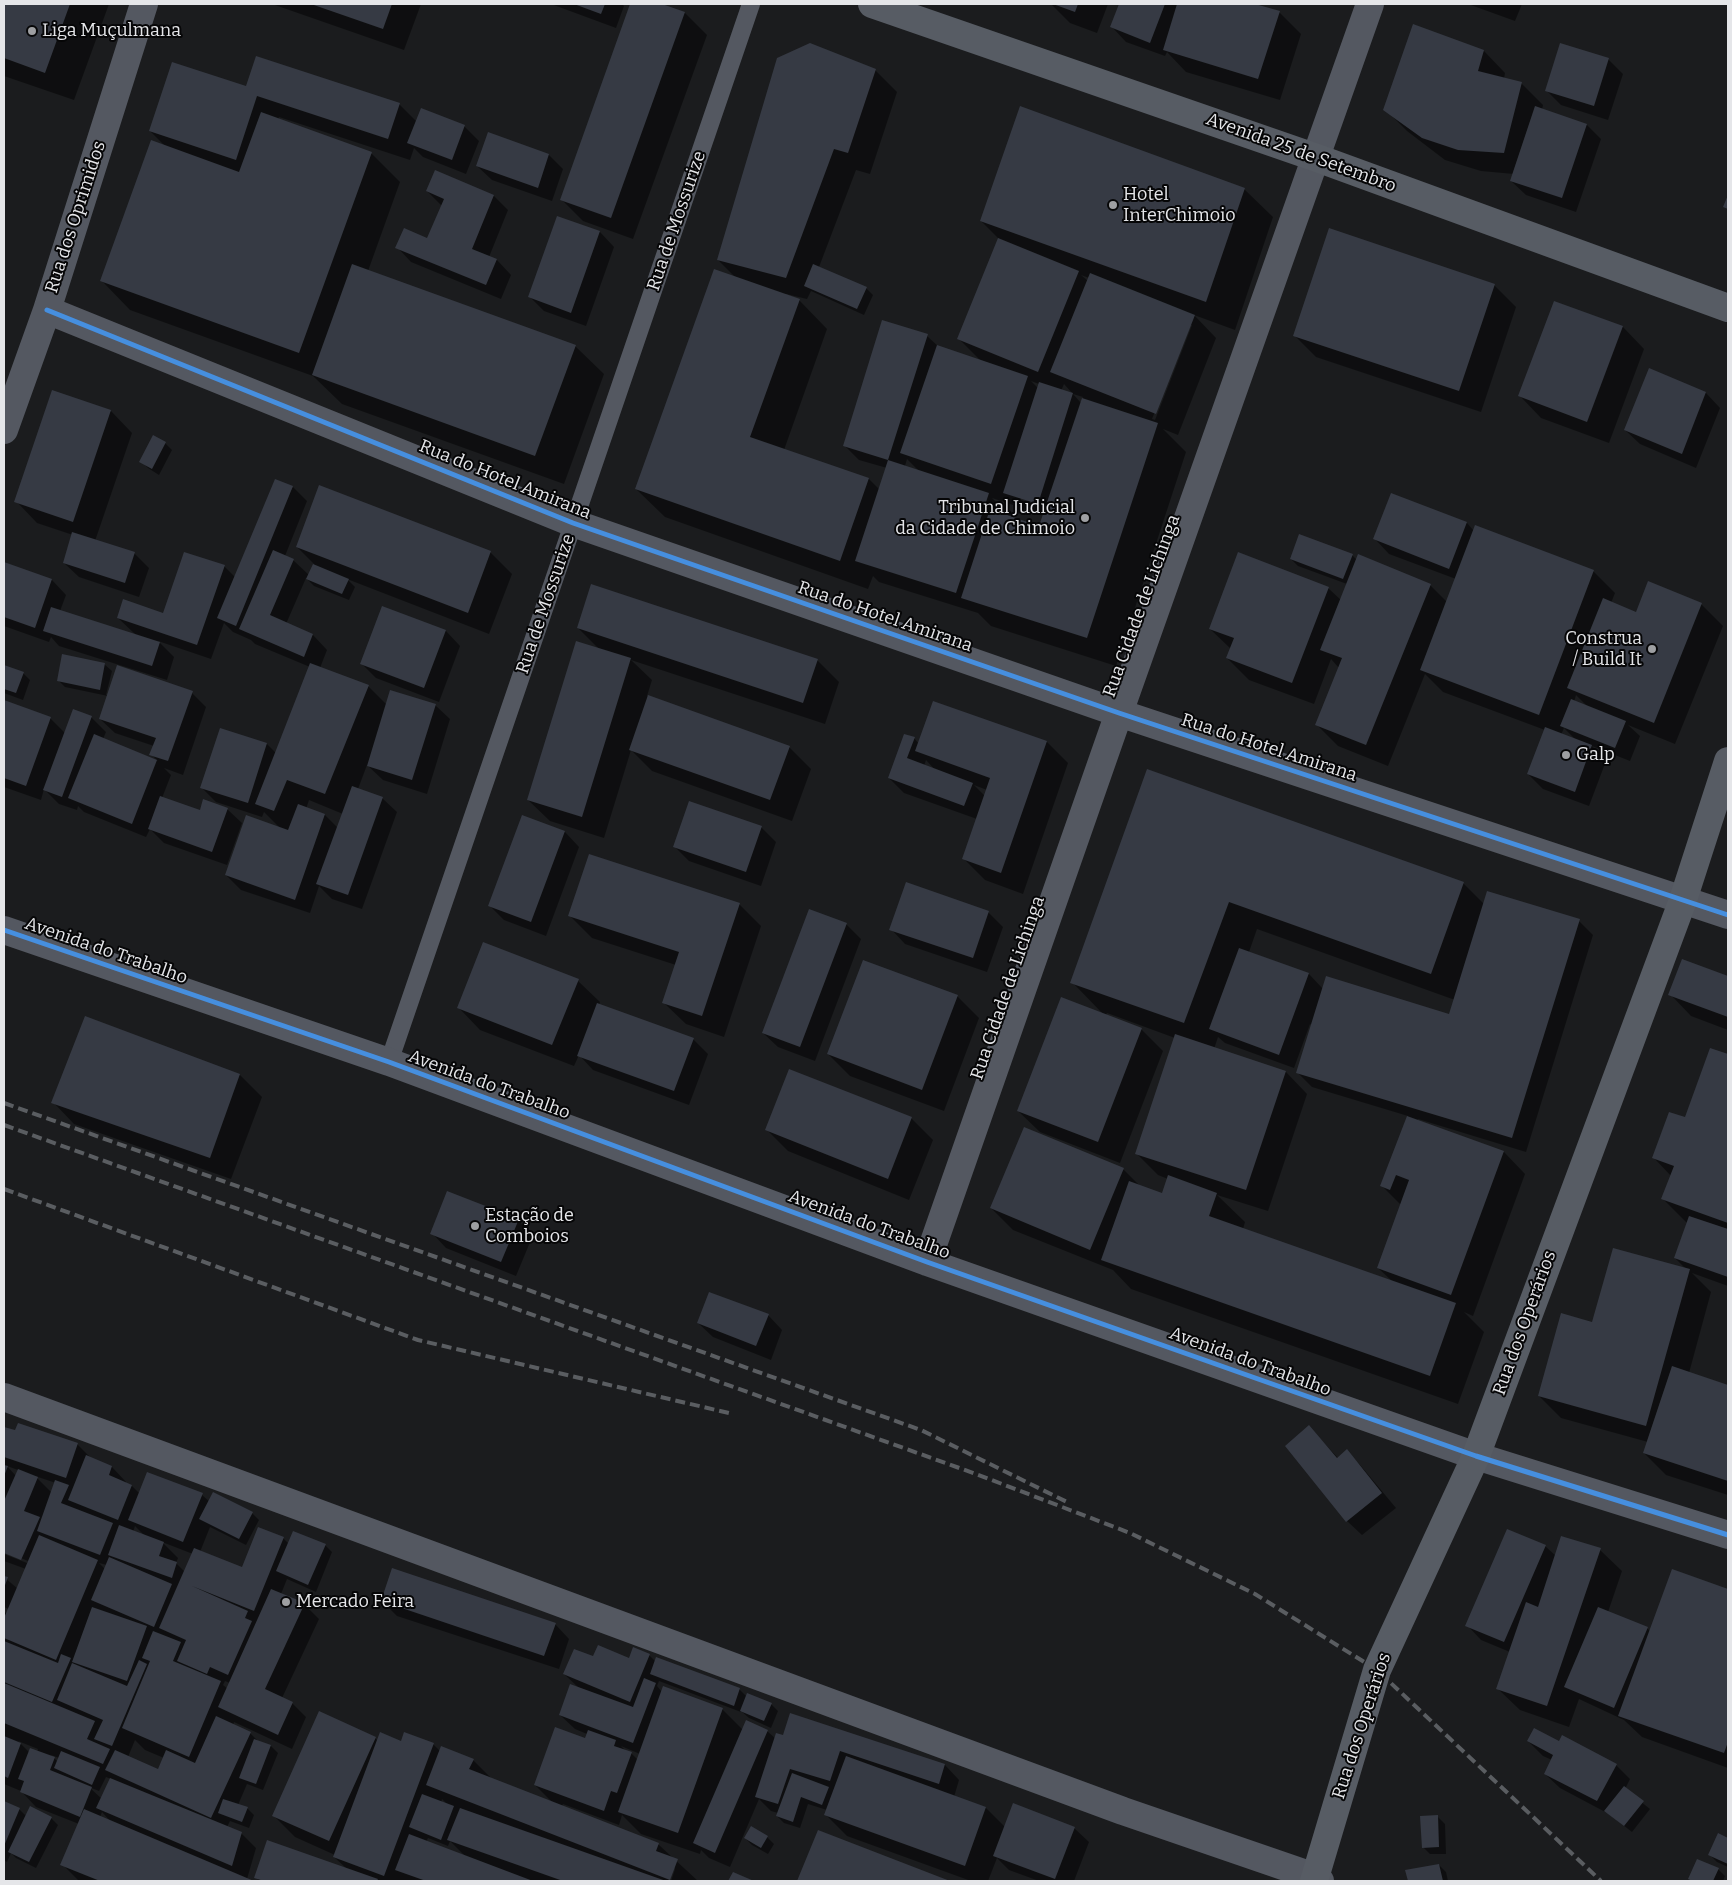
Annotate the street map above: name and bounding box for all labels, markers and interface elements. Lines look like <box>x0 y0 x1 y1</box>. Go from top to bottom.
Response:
place label: Liga Muçulmana <box>42 20 181 42</box>
marker: Liga Muçulmana <box>26 25 38 37</box>
street label: Avenida 25 de Setembro <box>1203 109 1399 197</box>
street label: Rua dos Oprimidos <box>41 138 111 296</box>
street label: Rua de Mossurize <box>643 148 711 294</box>
place label: Hotel InterChimoio <box>1123 184 1236 226</box>
marker: Hotel InterChimoio <box>1107 199 1119 211</box>
street label: Rua do Hotel Amirana <box>416 436 594 524</box>
place label: Tribunal Judicial da Cidade de Chimoio <box>895 497 1075 540</box>
marker: Tribunal Judicial da Cidade de Chimoio <box>1079 512 1091 524</box>
street label: Rua Cidade de Lichinga <box>1099 512 1185 700</box>
street label: Rua de Mossurize <box>512 531 580 677</box>
street label: Rua do Hotel Amirana <box>795 577 975 657</box>
place label: Construa / Build It <box>1565 628 1642 670</box>
marker: Construa / Build It <box>1646 643 1658 655</box>
street label: Rua do Hotel Amirana <box>1178 709 1360 787</box>
place label: Galp <box>1576 744 1615 766</box>
marker: Galp <box>1560 749 1572 761</box>
street label: Rua Cidade de Lichinga <box>966 893 1050 1083</box>
street label: Avenida do Trabalho <box>22 913 190 989</box>
street label: Avenida do Trabalho <box>405 1046 573 1124</box>
street label: Avenida do Trabalho <box>785 1186 953 1264</box>
place label: Estação de Comboios <box>485 1205 574 1248</box>
marker: Estação de Comboios <box>469 1220 481 1232</box>
street label: Rua dos Operários <box>1489 1248 1561 1398</box>
street label: Avenida do Trabalho <box>1166 1323 1334 1401</box>
place label: Mercado Feira <box>296 1591 414 1613</box>
marker: Mercado Feira <box>280 1596 292 1608</box>
street label: Rua dos Operários <box>1328 1650 1396 1802</box>

